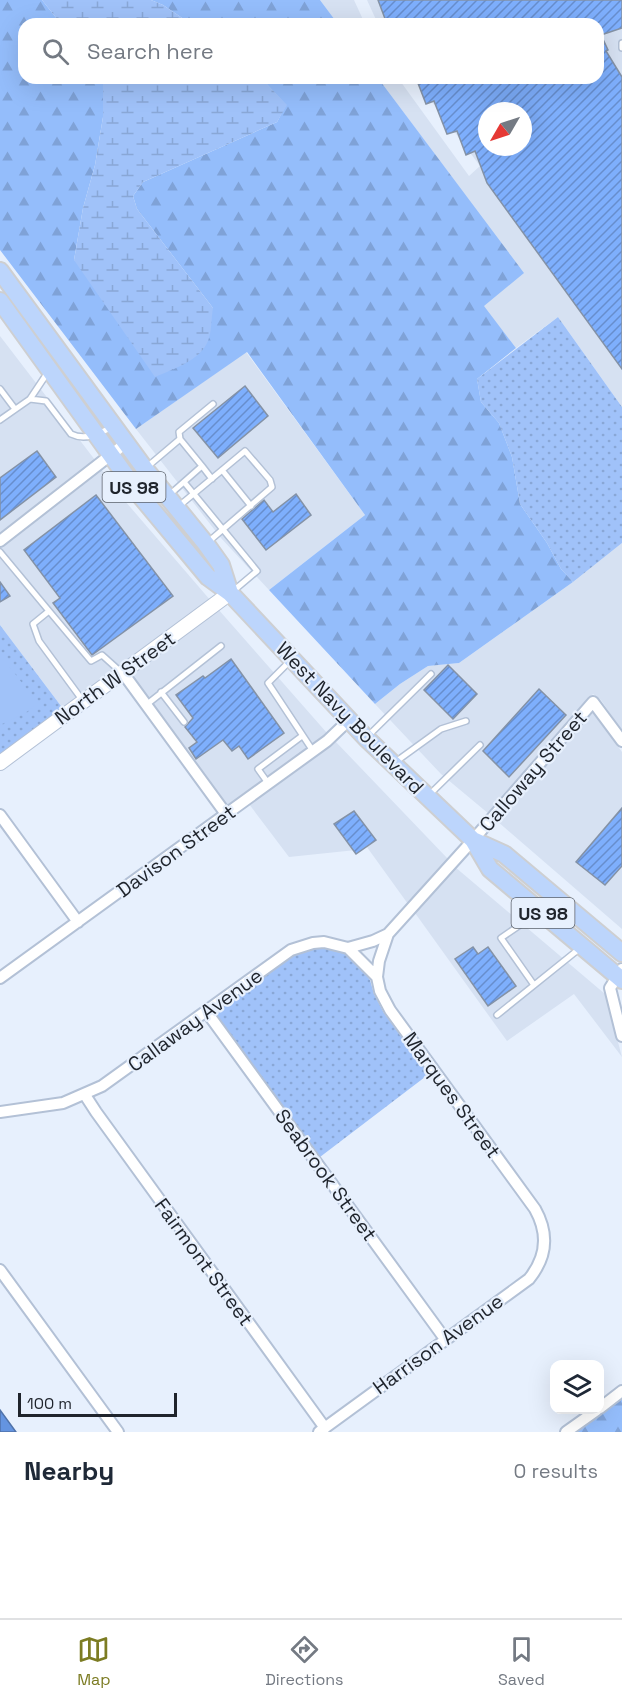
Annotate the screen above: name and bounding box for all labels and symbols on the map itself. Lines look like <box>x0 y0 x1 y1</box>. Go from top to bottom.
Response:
north arrow <box>478 102 532 156</box>
road number: US 98 <box>102 472 166 502</box>
street label: North W Street <box>49 625 181 731</box>
street label: West Navy Boulevard <box>270 636 430 800</box>
street label: Calloway Street <box>473 705 593 837</box>
street label: Davison Street <box>111 799 241 903</box>
road number: US 98 <box>512 898 574 928</box>
street label: Callaway Avenue <box>123 962 267 1078</box>
street label: Marques Street <box>397 1027 507 1163</box>
street label: Seabrook Street <box>269 1104 383 1246</box>
street label: Fairmont Street <box>149 1193 259 1331</box>
street label: Harrison Avenue <box>368 1288 508 1400</box>
scale bar <box>18 1390 177 1418</box>

